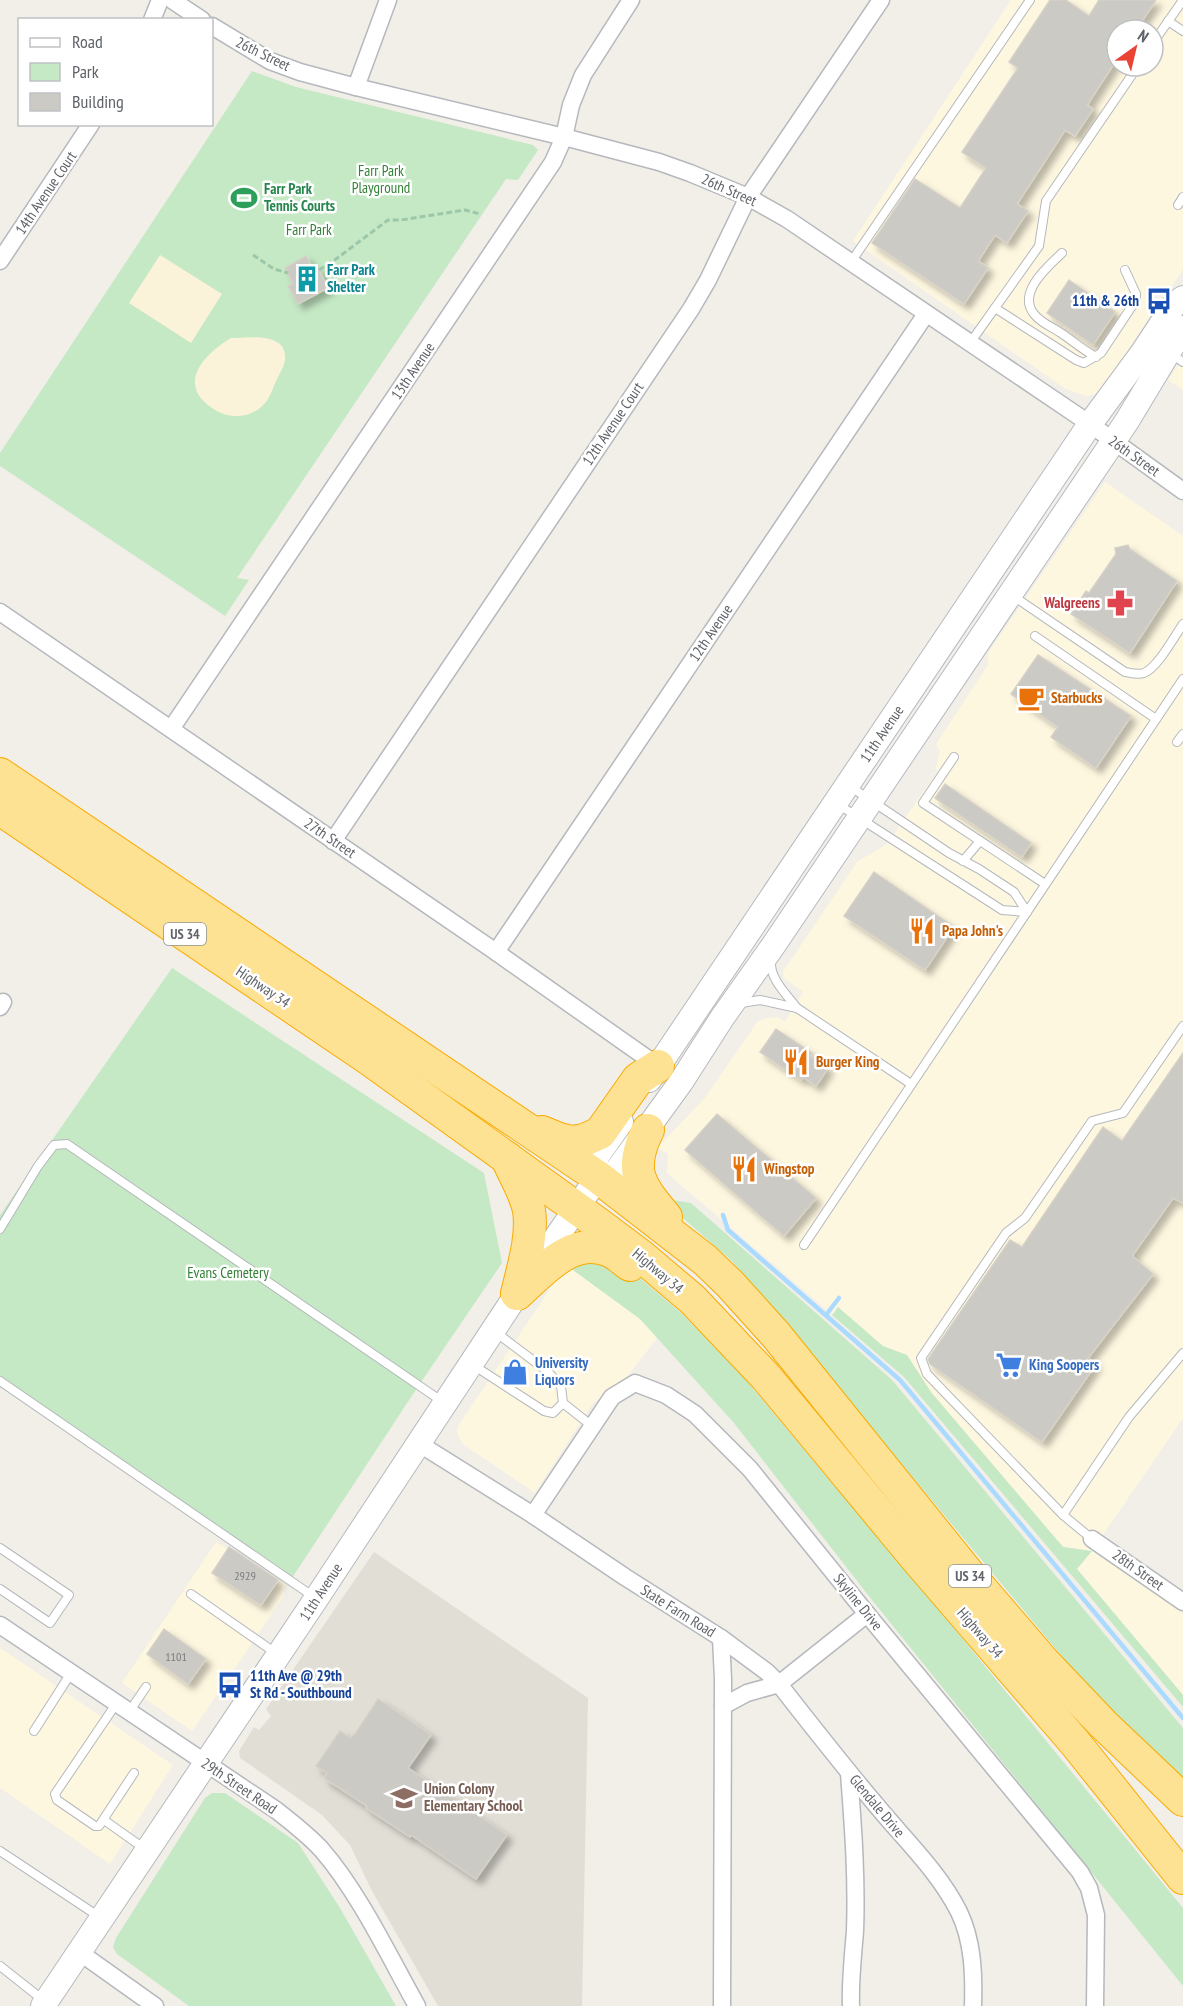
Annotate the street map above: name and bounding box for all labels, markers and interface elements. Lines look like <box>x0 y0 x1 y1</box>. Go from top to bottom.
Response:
legend <box>18 18 213 126</box>
north arrow <box>1105 18 1165 78</box>
text: N <box>1134 25 1153 46</box>
text: Road <box>72 30 103 53</box>
street label: 26th Street <box>233 32 294 75</box>
text: Park <box>72 60 99 83</box>
text: Building <box>72 90 124 113</box>
street label: 14th Avenue Court <box>11 148 80 238</box>
park label: Farr Park Playground <box>352 161 410 197</box>
street label: 26th Street <box>699 169 760 210</box>
place label: Farr Park Tennis Courts <box>264 179 335 215</box>
sports icon: Farr Park Tennis Courts <box>229 183 259 213</box>
park label: Farr Park <box>286 220 332 239</box>
place label: Farr Park Shelter <box>327 260 376 296</box>
building icon: Farr Park Shelter <box>292 264 322 294</box>
bus stop icon: 11th & 26th <box>1144 286 1174 316</box>
place label: 11th & 26th <box>1072 291 1139 310</box>
street label: 13th Avenue <box>387 338 439 403</box>
street label: 12th Avenue Court <box>578 379 647 469</box>
street label: 26th Street <box>1105 431 1164 480</box>
pharmacy icon: Walgreens <box>1105 588 1135 618</box>
place label: Walgreens <box>1043 593 1100 612</box>
street label: 12th Avenue <box>685 600 737 665</box>
cafe icon: Starbucks <box>1016 683 1046 713</box>
place label: Starbucks <box>1051 688 1103 707</box>
street label: 11th Avenue <box>856 701 908 766</box>
street label: 27th Street <box>301 813 360 862</box>
restaurant icon: Papa John's <box>907 916 937 946</box>
place label: Papa John's <box>942 921 1003 940</box>
road number: US 34 <box>164 923 206 945</box>
street label: Highway 34 <box>233 962 294 1012</box>
restaurant icon: Burger King <box>781 1047 811 1077</box>
place label: Burger King <box>816 1052 880 1071</box>
restaurant icon: Wingstop <box>729 1154 759 1184</box>
place label: Wingstop <box>763 1159 815 1178</box>
street label: Highway 34 <box>629 1244 688 1298</box>
park label: Evans Cemetery <box>187 1263 269 1282</box>
supermarket icon: King Soopers <box>994 1350 1024 1380</box>
place label: University Liquors <box>535 1353 589 1389</box>
place label: King Soopers <box>1029 1355 1099 1374</box>
shop icon: University Liquors <box>500 1357 530 1387</box>
street label: 28th Street <box>1109 1545 1168 1594</box>
street label: 11th Avenue <box>295 1559 346 1624</box>
road number: US 34 <box>949 1565 991 1587</box>
house number: 2929 <box>234 1568 256 1583</box>
street label: Skyline Drive <box>830 1569 887 1634</box>
street label: State Farm Road <box>637 1580 719 1641</box>
street label: Highway 34 <box>953 1603 1008 1662</box>
house number: 1101 <box>165 1649 187 1664</box>
place label: 11th Ave @ 29th St Rd - Southbound <box>250 1666 352 1702</box>
bus stop icon: 11th Ave @ 29th St Rd - Southbound <box>215 1670 245 1700</box>
street label: 29th Street Road <box>198 1753 281 1818</box>
street label: Glendale Drive <box>846 1770 909 1841</box>
place label: Union Colony Elementary School <box>424 1779 523 1815</box>
school or university icon: Union Colony Elementary School <box>389 1783 419 1813</box>

